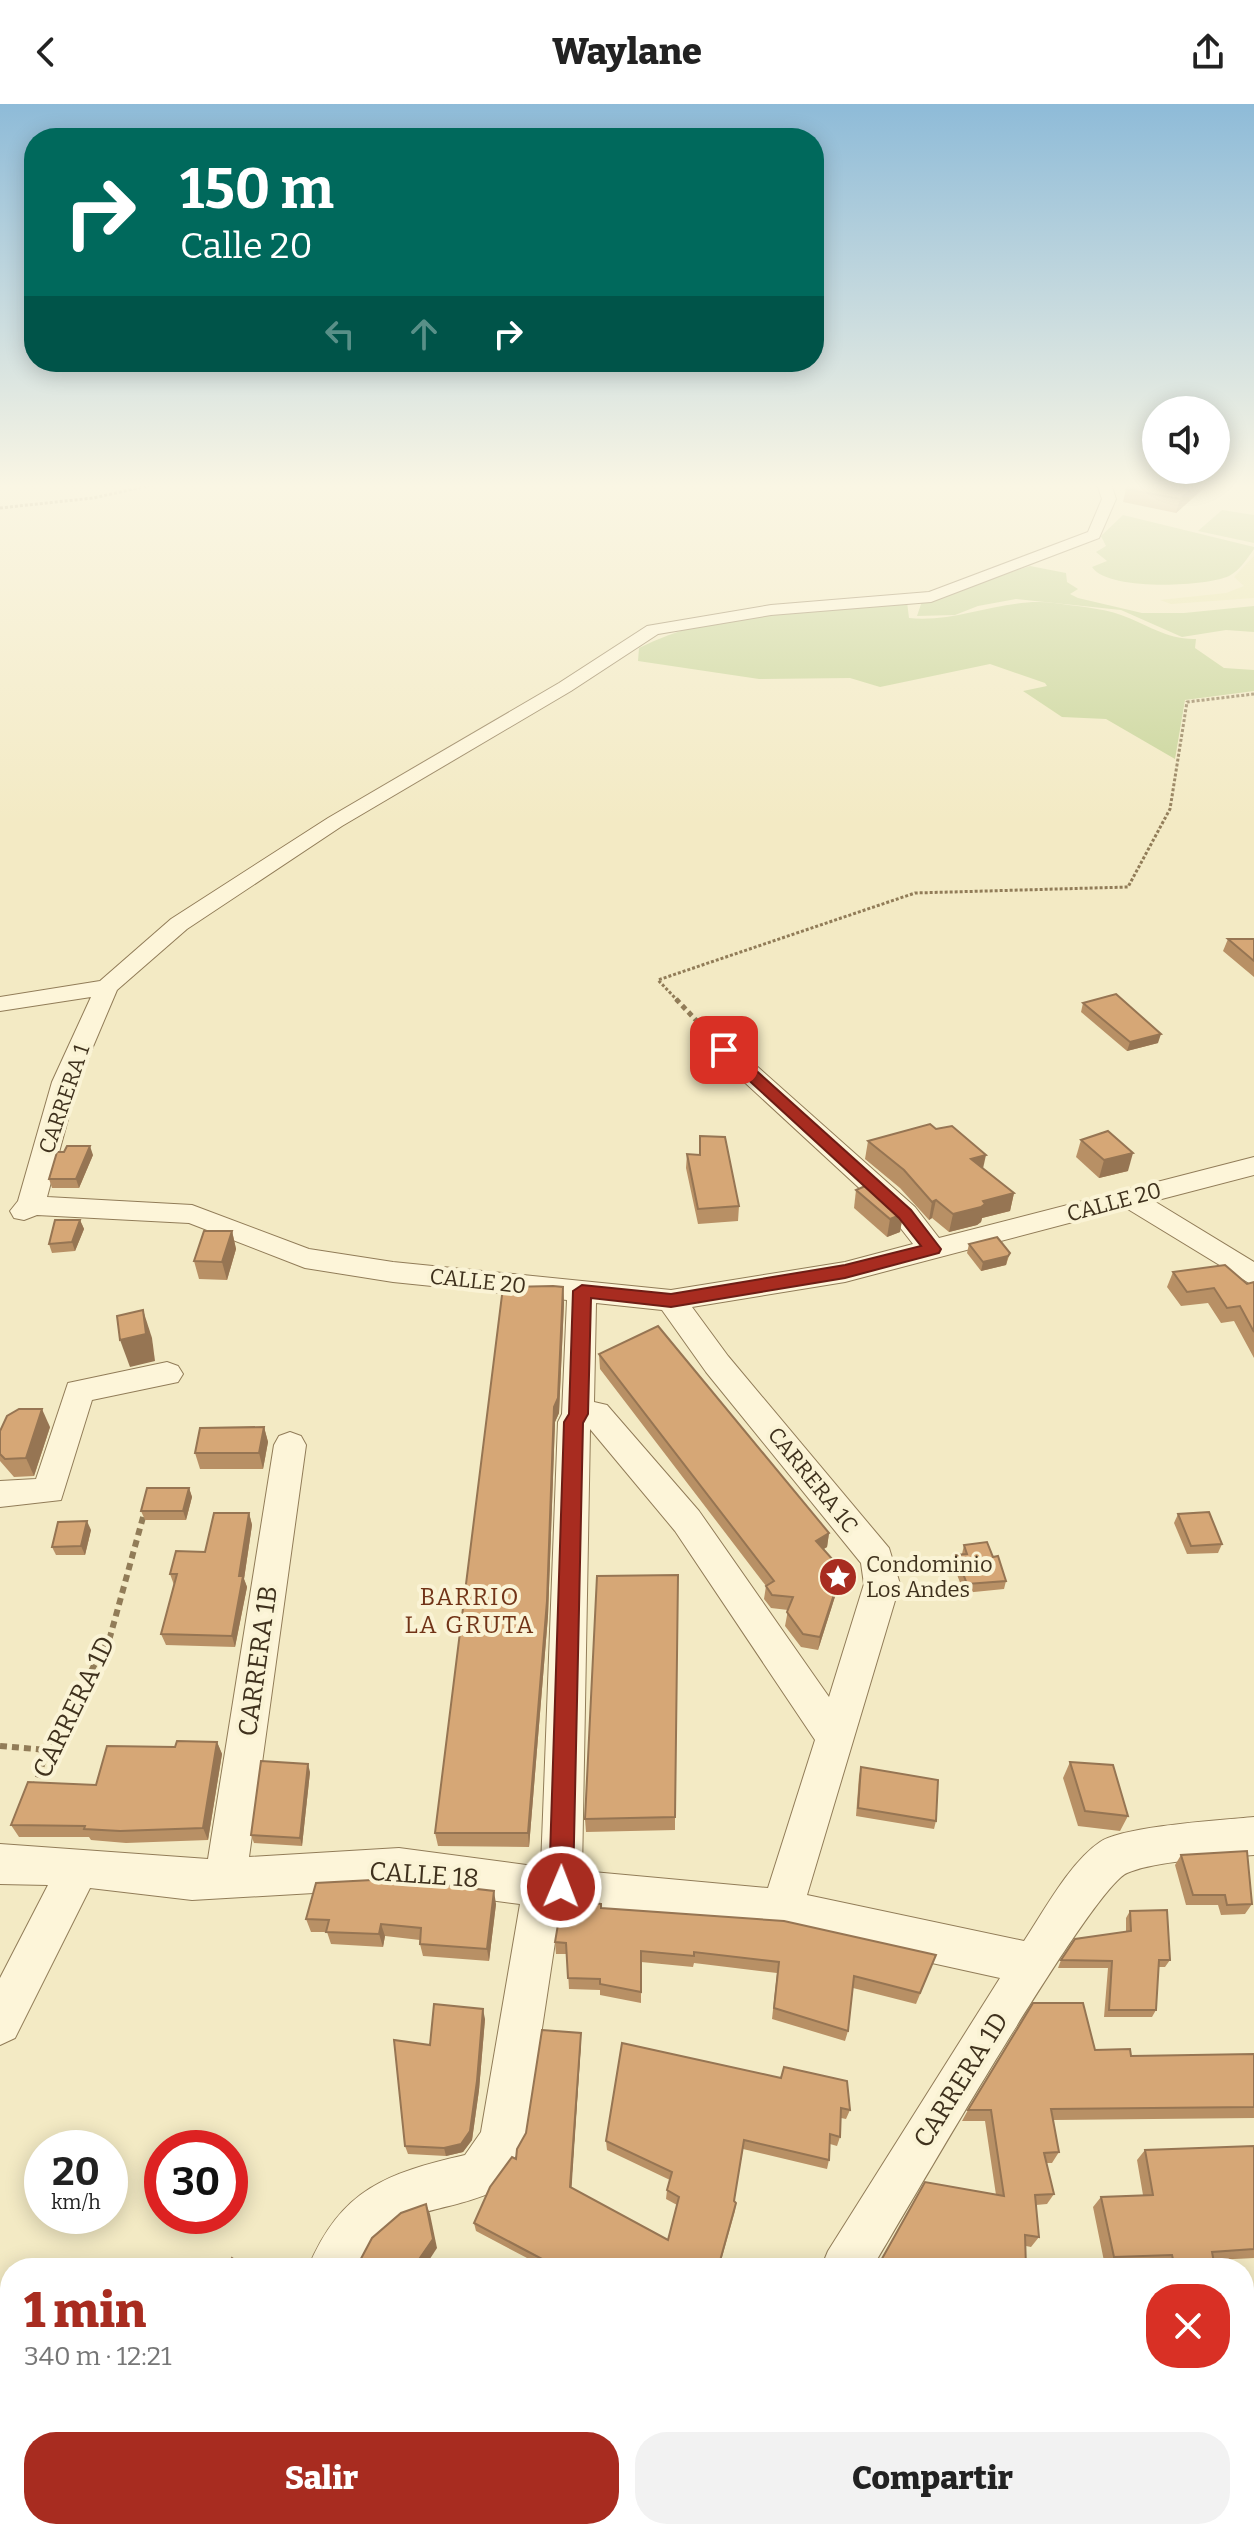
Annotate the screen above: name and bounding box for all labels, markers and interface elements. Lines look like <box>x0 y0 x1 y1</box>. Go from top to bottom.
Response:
icon: back <box>24 30 68 74</box>
text: Waylane <box>552 30 702 74</box>
icon: share <box>1186 30 1230 74</box>
text: 150 m <box>180 156 334 223</box>
icon: right <box>48 160 152 264</box>
text: Calle 20 <box>180 224 312 268</box>
icon: left <box>318 312 362 356</box>
icon: ahead <box>402 312 446 356</box>
icon: right <box>486 312 530 356</box>
map controls <box>1142 396 1230 484</box>
button: sound <box>1142 396 1230 484</box>
pin <box>690 1016 758 1084</box>
icon: arrive <box>702 1028 746 1072</box>
street label: CARRERA 1 <box>33 1041 95 1157</box>
street label: CALLE 20 <box>1064 1176 1164 1228</box>
street label: CALLE 20 <box>428 1263 528 1299</box>
street label: CARRERA 1C <box>762 1422 864 1538</box>
place label: Condominio Los Andes <box>866 1551 993 1603</box>
place icon: Condominio Los Andes <box>817 1556 859 1598</box>
district label: BARRIO LA GRUTA <box>405 1583 535 1639</box>
street label: CARRERA 1B <box>232 1584 284 1738</box>
street label: CARRERA 1D <box>26 1631 122 1783</box>
position arrow <box>519 1845 603 1929</box>
street label: CALLE 18 <box>368 1856 480 1894</box>
street label: CARRERA 1D <box>907 2007 1015 2153</box>
speed limit sign: 30 <box>144 2130 248 2234</box>
text: 20 <box>52 2148 100 2196</box>
text: km/h <box>51 2190 101 2214</box>
text: 1 min <box>24 2282 146 2340</box>
button: close <box>1146 2284 1230 2368</box>
text: 340 m · 12:21 <box>24 2341 171 2372</box>
button: Salir <box>24 2432 619 2524</box>
button: Compartir <box>635 2432 1230 2524</box>

